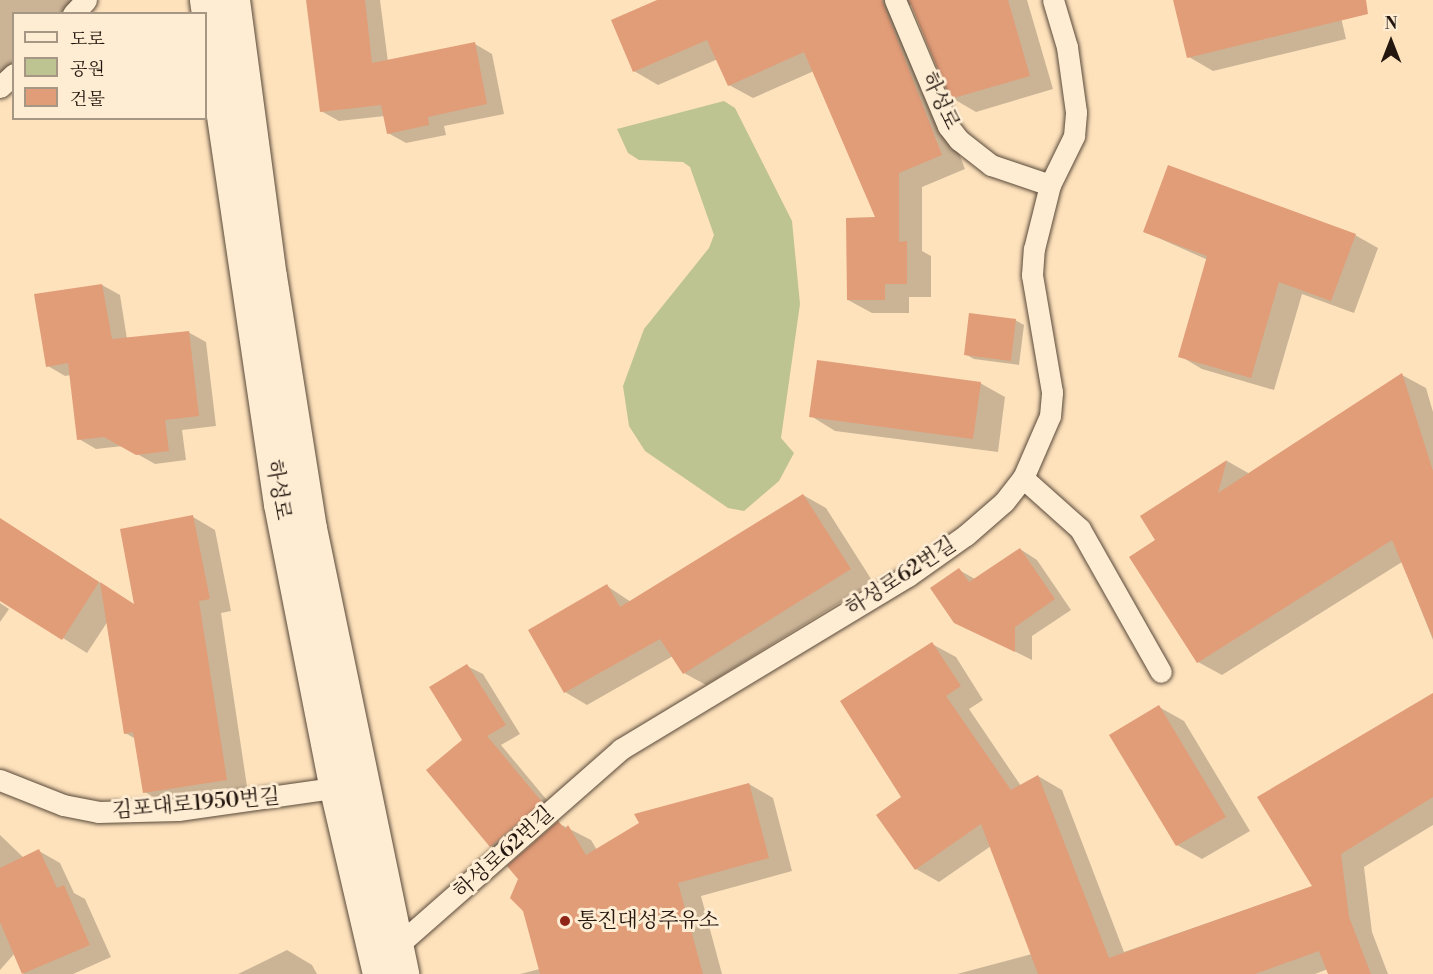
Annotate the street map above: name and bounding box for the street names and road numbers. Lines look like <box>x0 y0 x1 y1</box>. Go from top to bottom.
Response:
street label: 하성로 <box>915 68 965 134</box>
street label: 하성로 <box>260 458 296 522</box>
street label: 하성로62번길 <box>841 532 961 622</box>
street label: 김포대로1950번길 <box>111 784 281 824</box>
street label: 하성로62번길 <box>449 801 559 905</box>

